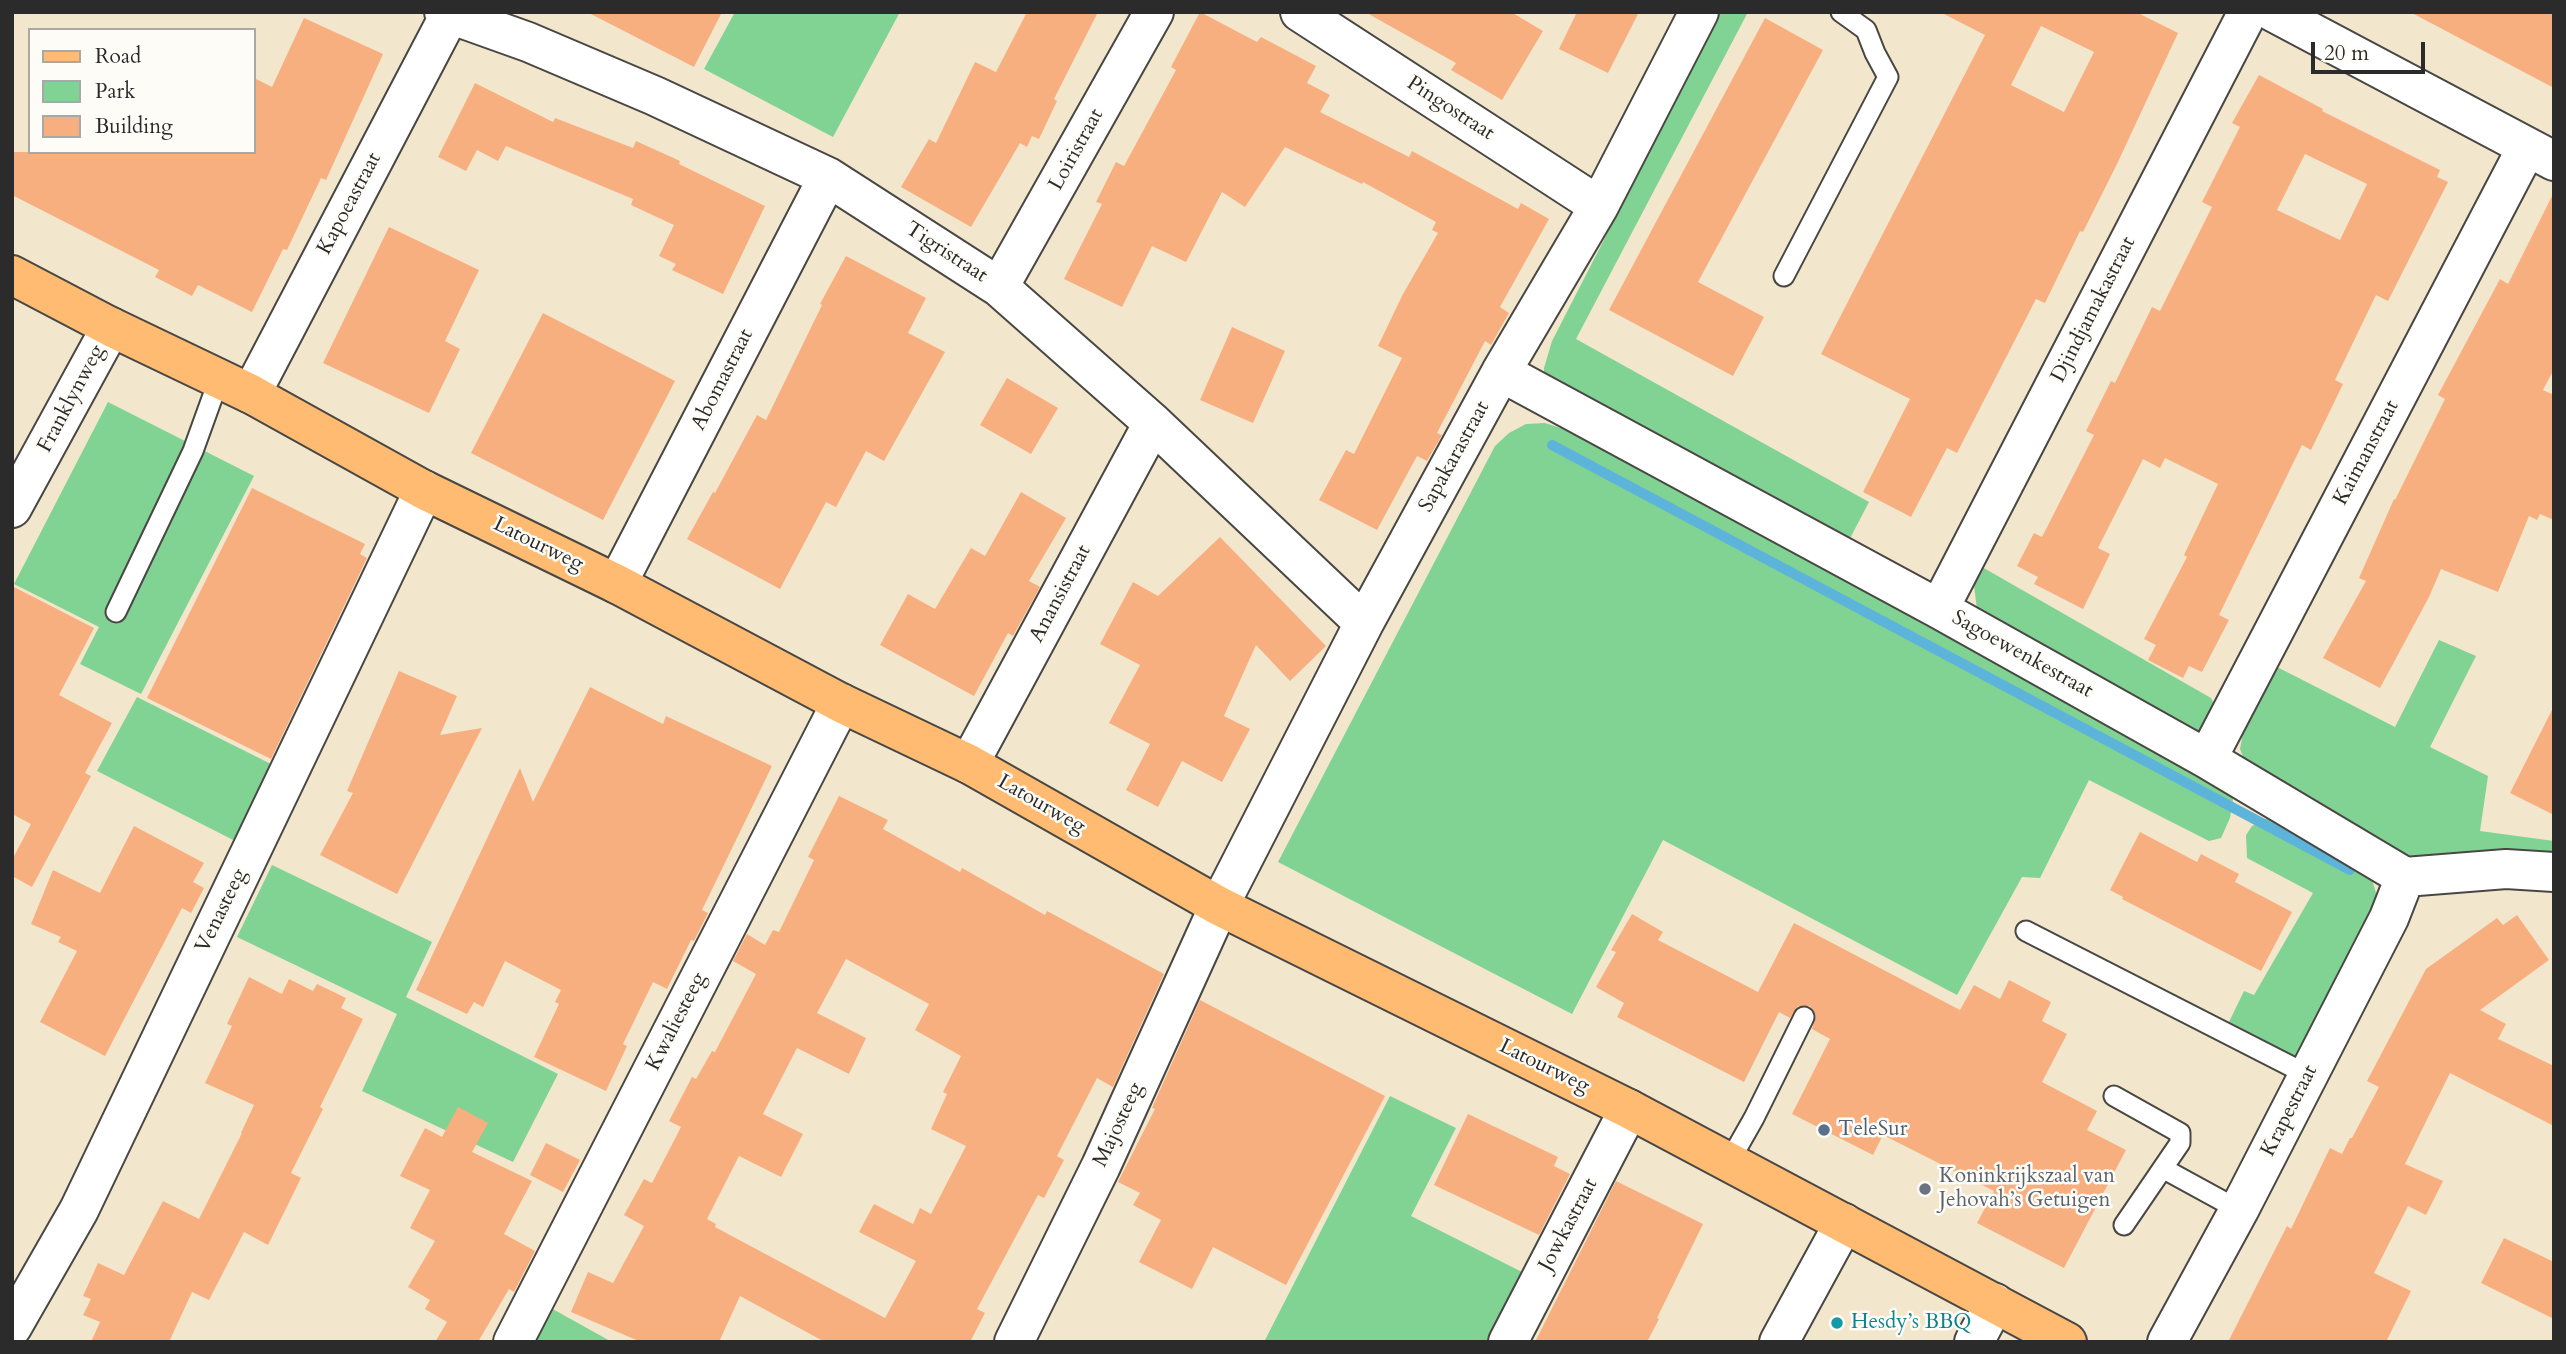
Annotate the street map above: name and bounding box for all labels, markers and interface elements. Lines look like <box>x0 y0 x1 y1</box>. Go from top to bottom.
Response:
legend <box>28 28 256 154</box>
scale bar <box>2314 28 2428 72</box>
text: 20 m <box>2324 39 2369 68</box>
text: Road <box>95 42 141 71</box>
street label: Pingostraat <box>1401 71 1499 147</box>
text: Park <box>95 77 135 106</box>
street label: Loiristraat <box>1044 105 1110 195</box>
text: Building <box>95 112 173 141</box>
street label: Kapoeastraat <box>313 149 387 259</box>
street label: Tigristraat <box>900 217 992 289</box>
street label: Djindjamakastraat <box>2046 233 2142 387</box>
street label: Abomastraat <box>687 325 759 435</box>
street label: Franklynweg <box>33 341 111 457</box>
street label: Kaimanstraat <box>2329 396 2405 510</box>
street label: Sapakarastraat <box>1414 397 1496 517</box>
street label: Latourweg <box>489 512 587 578</box>
street label: Anansistraat <box>1025 541 1097 647</box>
street label: Sagoewenkestraat <box>1947 606 2097 704</box>
street label: Latourweg <box>993 770 1089 840</box>
street label: Venasteeg <box>191 865 253 957</box>
street label: Kwaliesteeg <box>642 969 712 1075</box>
street label: Latourweg <box>1495 1034 1593 1100</box>
street label: Krapestraat <box>2256 1061 2324 1161</box>
street label: Majosteeg <box>1088 1079 1150 1171</box>
place label: TeleSur <box>1838 1117 1908 1143</box>
marker: TeleSur <box>1816 1122 1832 1138</box>
place label: Koninkrijkszaal van Jehovah’s Getuigen <box>1939 1164 2115 1214</box>
street label: Jowkastraat <box>1534 1174 1604 1276</box>
marker: Koninkrijkszaal van Jehovah’s Getuigen <box>1917 1181 1933 1197</box>
place label: Hesdy’s BBQ <box>1851 1310 1971 1336</box>
marker: Hesdy’s BBQ <box>1829 1315 1845 1331</box>

